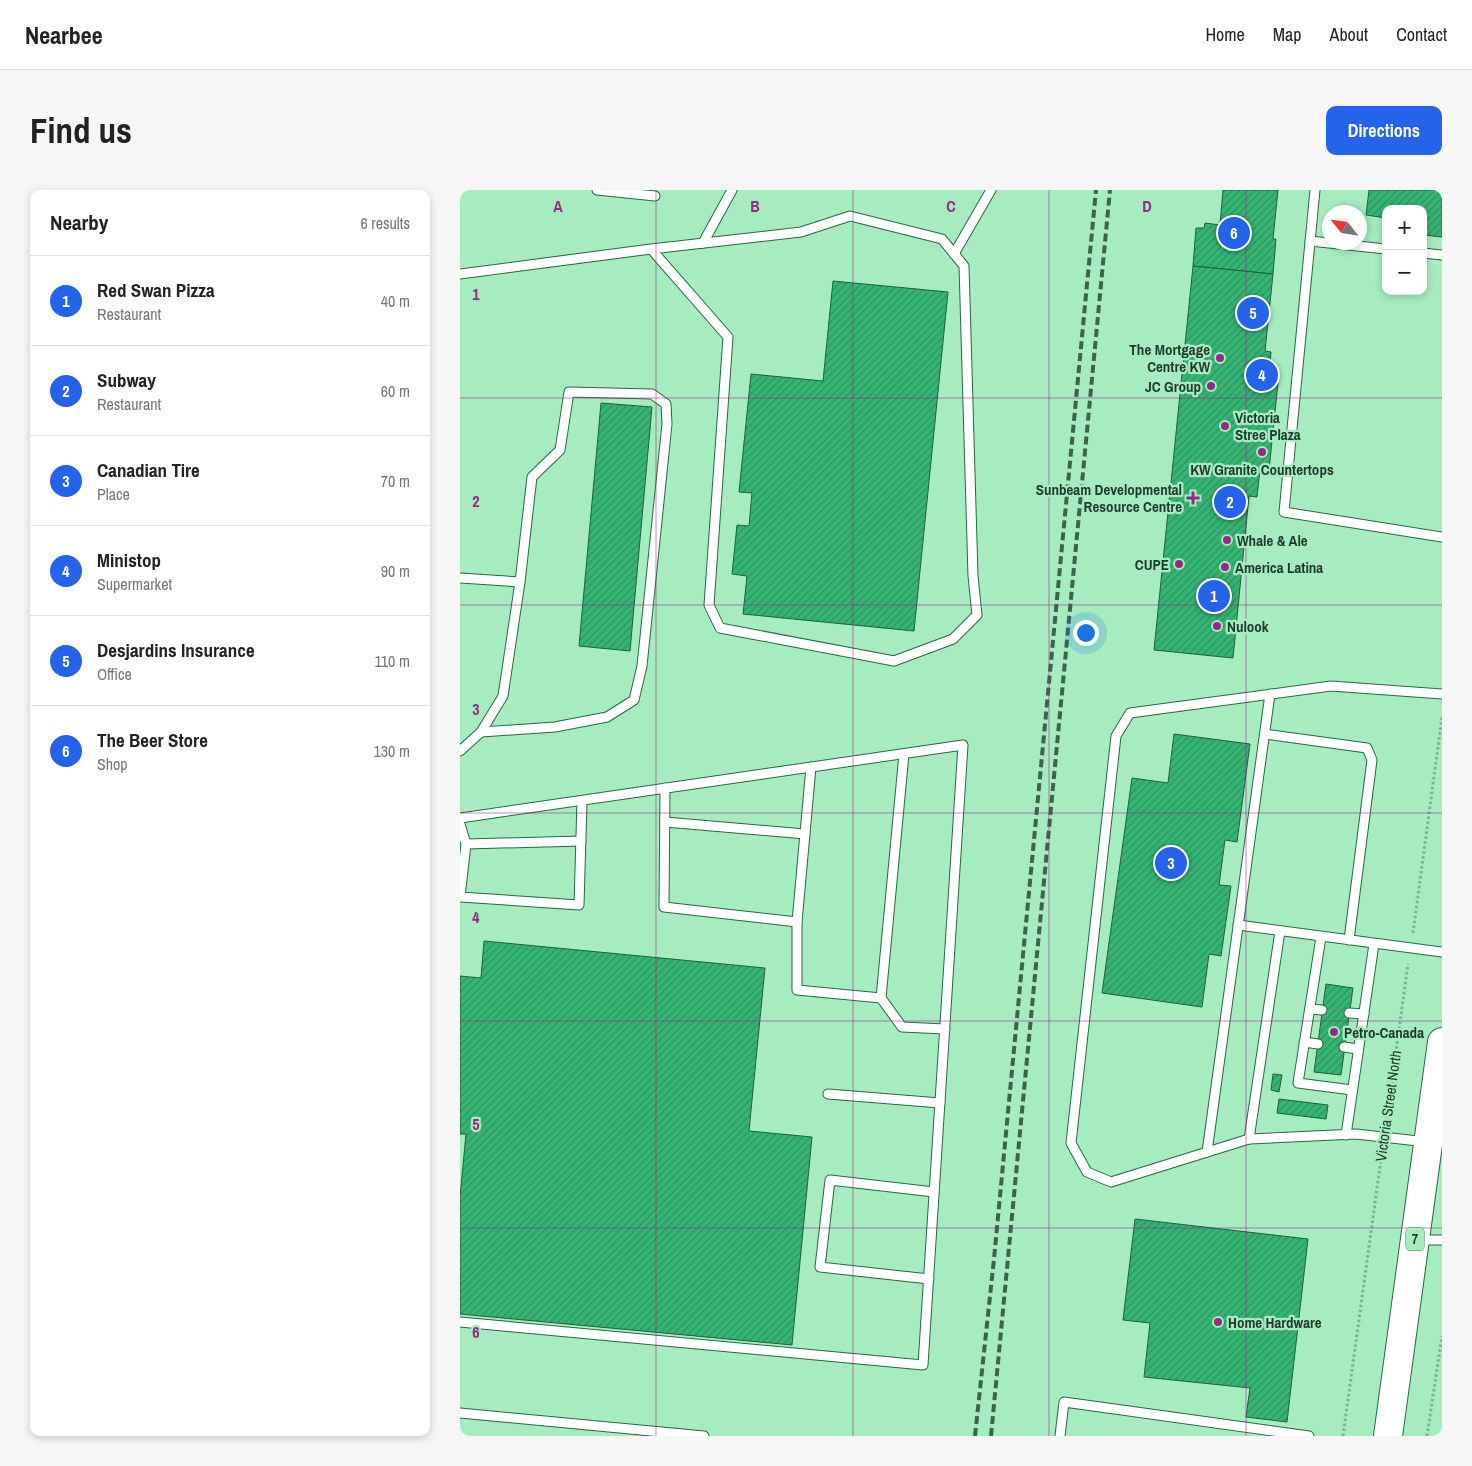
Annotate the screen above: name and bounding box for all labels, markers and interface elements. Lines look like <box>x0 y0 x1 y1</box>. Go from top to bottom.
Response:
text: Nearbee <box>25 19 103 51</box>
text: Home <box>1205 22 1245 47</box>
text: Map <box>1273 22 1302 47</box>
text: About <box>1330 22 1368 47</box>
text: Contact <box>1396 22 1447 47</box>
button: Directions <box>1326 106 1442 155</box>
text: Find us <box>30 107 132 154</box>
text: A <box>553 195 563 217</box>
text: B <box>750 195 760 217</box>
text: C <box>946 195 956 217</box>
text: D <box>1142 195 1152 217</box>
north arrow <box>1322 205 1367 250</box>
map controls <box>1382 205 1427 295</box>
button: + <box>1382 205 1427 250</box>
text: Nearby <box>50 208 108 237</box>
text: 6 results <box>360 212 410 234</box>
pin: 6 <box>1218 214 1250 252</box>
button: − <box>1382 250 1427 295</box>
text: Red Swan Pizza <box>97 277 215 303</box>
text: 1 <box>472 283 480 305</box>
text: 1 <box>62 290 70 312</box>
text: 40 m <box>381 290 410 312</box>
pin: 5 <box>1237 294 1269 332</box>
text: Restaurant <box>97 303 161 325</box>
place label: The Mortgage Centre KW <box>1129 339 1210 377</box>
marker: The Mortgage Centre KW <box>1214 352 1226 364</box>
pin: 4 <box>1246 356 1278 394</box>
text: Subway <box>97 367 156 393</box>
place label: JC Group <box>1145 376 1201 397</box>
text: 2 <box>62 380 70 402</box>
text: 60 m <box>381 380 410 402</box>
marker: JC Group <box>1205 380 1217 392</box>
text: Restaurant <box>97 393 161 415</box>
place label: Victoria Stree Plaza <box>1235 407 1301 445</box>
marker: Victoria Stree Plaza <box>1219 420 1231 432</box>
marker: KW Granite Countertops <box>1256 446 1268 458</box>
text: Canadian Tire <box>97 457 200 483</box>
place label: KW Granite Countertops <box>1190 459 1334 480</box>
text: 3 <box>62 470 70 492</box>
text: 70 m <box>381 470 410 492</box>
place label: Sunbeam Developmental Resource Centre <box>1036 479 1182 517</box>
text: Place <box>97 483 130 505</box>
pin: 2 <box>1214 483 1246 521</box>
text: 2 <box>472 490 480 512</box>
marker: Sunbeam Developmental Resource Centre <box>1186 491 1200 505</box>
place label: Whale & Ale <box>1237 530 1308 551</box>
marker: Whale & Ale <box>1221 534 1233 546</box>
text: Ministop <box>97 547 161 573</box>
place label: CUPE <box>1135 554 1169 575</box>
place label: America Latina <box>1235 557 1323 578</box>
marker: CUPE <box>1173 558 1185 570</box>
text: 4 <box>62 560 70 582</box>
text: 90 m <box>381 560 410 582</box>
marker: America Latina <box>1219 561 1231 573</box>
text: Supermarket <box>97 573 172 595</box>
pin: 1 <box>1198 577 1230 615</box>
place label: Nulook <box>1227 616 1269 637</box>
your location <box>1073 620 1099 646</box>
marker: Nulook <box>1211 620 1223 632</box>
text: Desjardins Insurance <box>97 637 255 663</box>
text: 5 <box>62 650 70 672</box>
text: 110 m <box>374 650 410 672</box>
text: Office <box>97 663 132 685</box>
text: 3 <box>472 698 480 720</box>
text: The Beer Store <box>97 727 208 753</box>
text: 6 <box>62 740 70 762</box>
text: 130 m <box>374 740 410 762</box>
text: Shop <box>97 753 128 775</box>
pin: 3 <box>1155 844 1187 882</box>
text: 4 <box>472 906 480 928</box>
place label: Petro-Canada <box>1344 1022 1424 1043</box>
marker: Petro-Canada <box>1328 1026 1340 1038</box>
street label: Victoria Street North <box>1370 1049 1406 1163</box>
text: 5 <box>472 1113 480 1135</box>
road number: 7 <box>1406 1228 1424 1250</box>
place label: Home Hardware <box>1228 1312 1322 1333</box>
marker: Home Hardware <box>1212 1316 1224 1328</box>
text: 6 <box>472 1321 480 1343</box>

